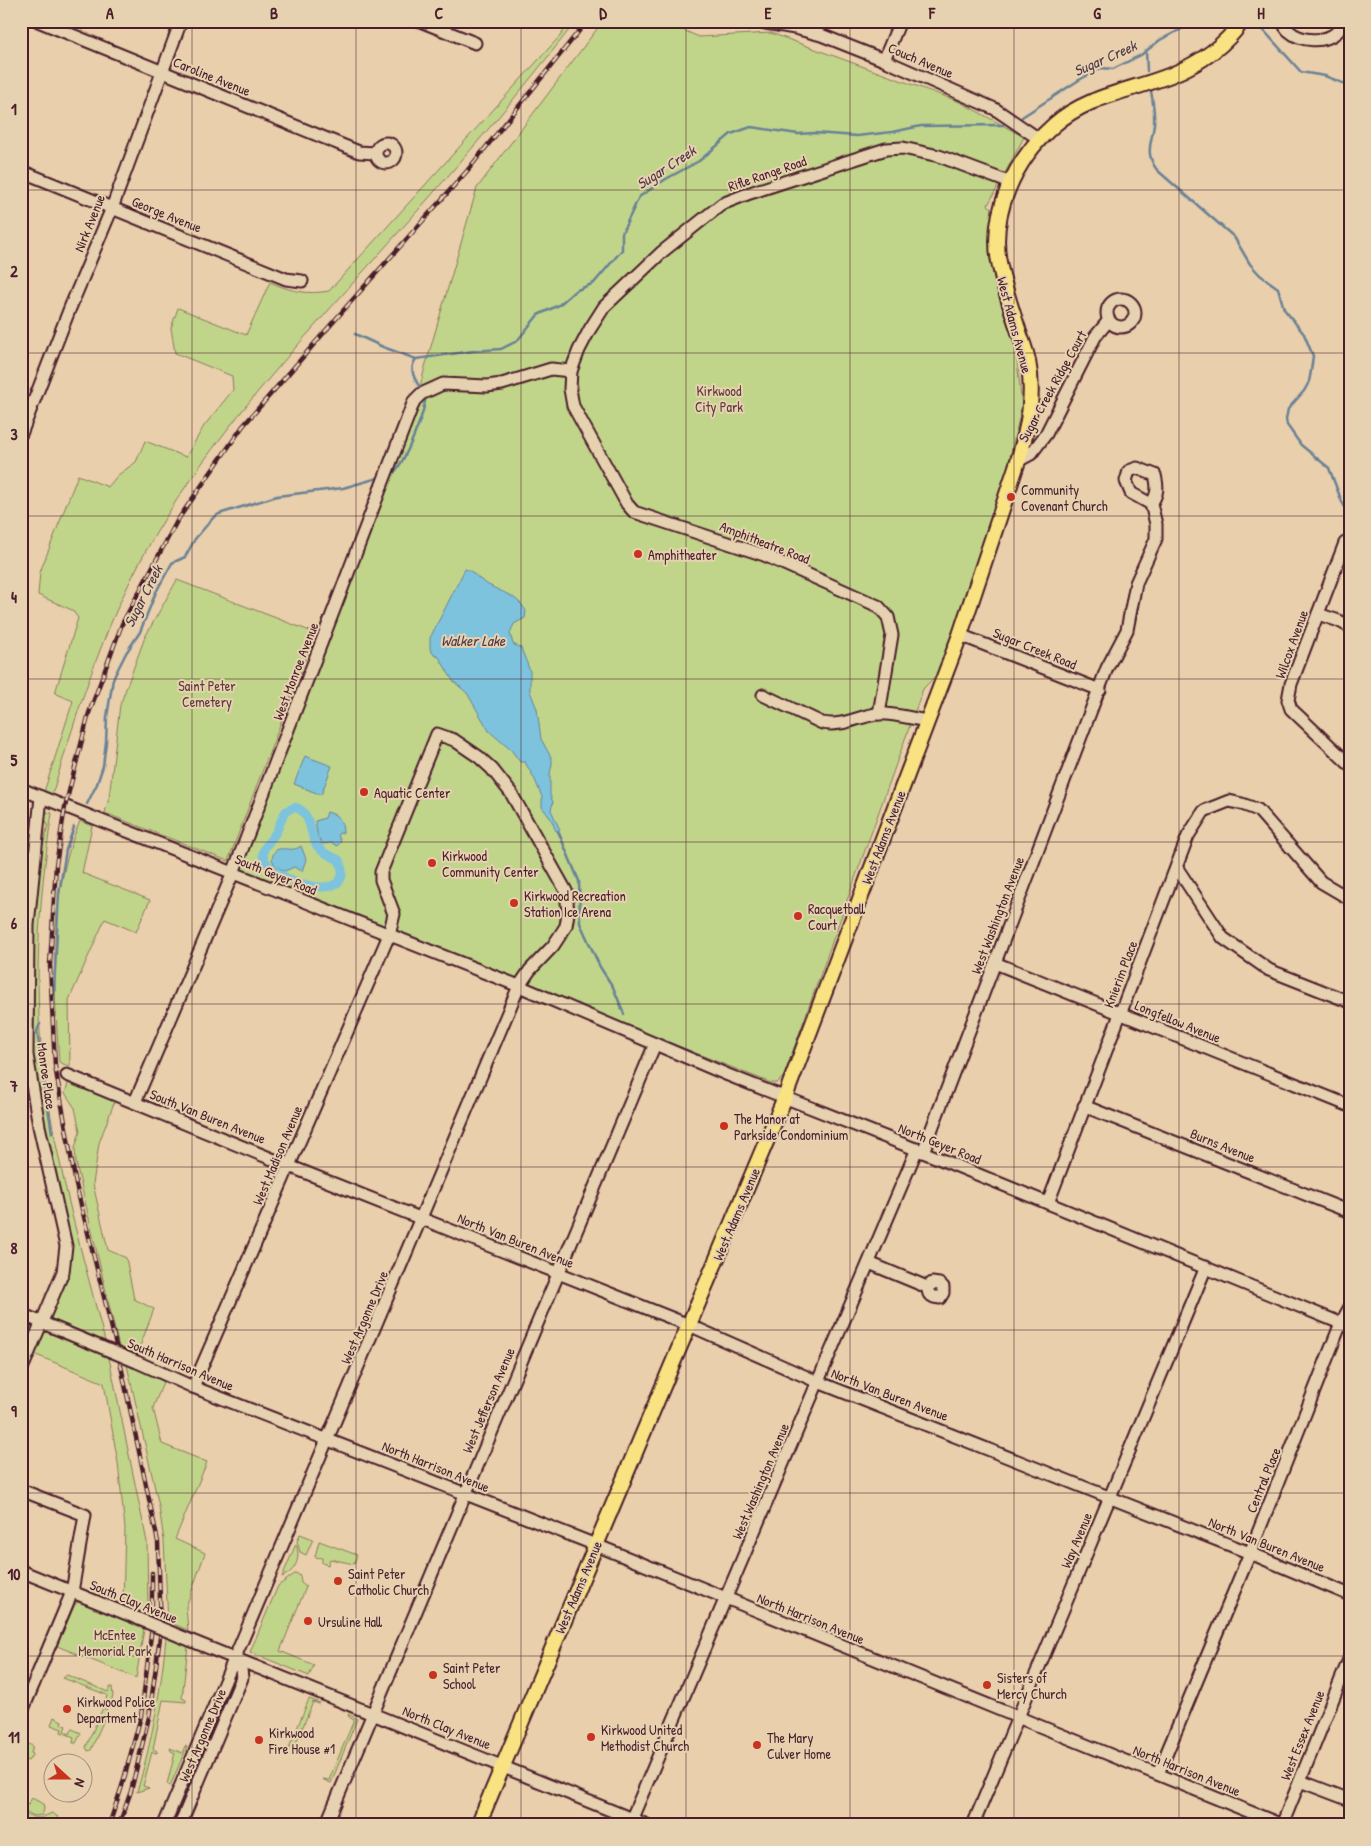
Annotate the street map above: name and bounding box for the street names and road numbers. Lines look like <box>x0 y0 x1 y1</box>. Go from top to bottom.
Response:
street label: Couch Avenue <box>886 38 957 82</box>
street label: Caroline Avenue <box>171 52 254 100</box>
street label: Rifle Range Road <box>725 151 810 196</box>
street label: Nirk Avenue <box>69 191 109 255</box>
street label: George Avenue <box>129 191 205 238</box>
street label: West Adams Avenue <box>993 275 1037 376</box>
street label: Sugar Creek Ridge Court <box>1013 327 1091 446</box>
street label: Amphitheatre Road <box>717 516 813 569</box>
street label: Wilcox Avenue <box>1270 607 1312 681</box>
street label: West Monroe Avenue <box>268 619 323 723</box>
street label: Sugar Creek Road <box>990 623 1080 675</box>
street label: West Adams Avenue <box>856 787 910 887</box>
street label: South Geyer Road <box>232 849 320 900</box>
street label: West Washington Avenue <box>966 853 1029 977</box>
street label: Knierim Place <box>1098 937 1142 1010</box>
street label: Longfellow Avenue <box>1132 995 1224 1048</box>
street label: Monroe Place <box>33 1041 61 1111</box>
street label: South Van Buren Avenue <box>147 1084 269 1148</box>
street label: West Madison Avenue <box>248 1102 307 1208</box>
street label: North Geyer Road <box>895 1118 985 1169</box>
street label: Burns Avenue <box>1188 1123 1259 1167</box>
street label: West Adams Avenue <box>708 1164 764 1263</box>
street label: North Van Buren Avenue <box>455 1208 577 1272</box>
street label: West Argonne Drive <box>336 1267 393 1367</box>
street label: South Harrison Avenue <box>125 1333 237 1395</box>
street label: West Jefferson Avenue <box>457 1344 519 1456</box>
street label: North Van Buren Avenue <box>829 1363 952 1425</box>
street label: West Washington Avenue <box>727 1420 794 1542</box>
street label: North Harrison Avenue <box>379 1436 493 1496</box>
street label: Central Place <box>1241 1444 1285 1516</box>
street label: Way Avenue <box>1056 1509 1097 1571</box>
street label: North Van Buren Avenue <box>1206 1512 1328 1576</box>
street label: West Adams Avenue <box>550 1537 606 1636</box>
street label: South Clay Avenue <box>87 1575 181 1628</box>
street label: North Harrison Avenue <box>754 1588 868 1648</box>
street label: West Argonne Drive <box>174 1685 231 1785</box>
street label: West Essex Avenue <box>1275 1687 1329 1783</box>
street label: North Clay Avenue <box>400 1701 494 1754</box>
street label: North Harrison Avenue <box>1130 1740 1244 1800</box>

